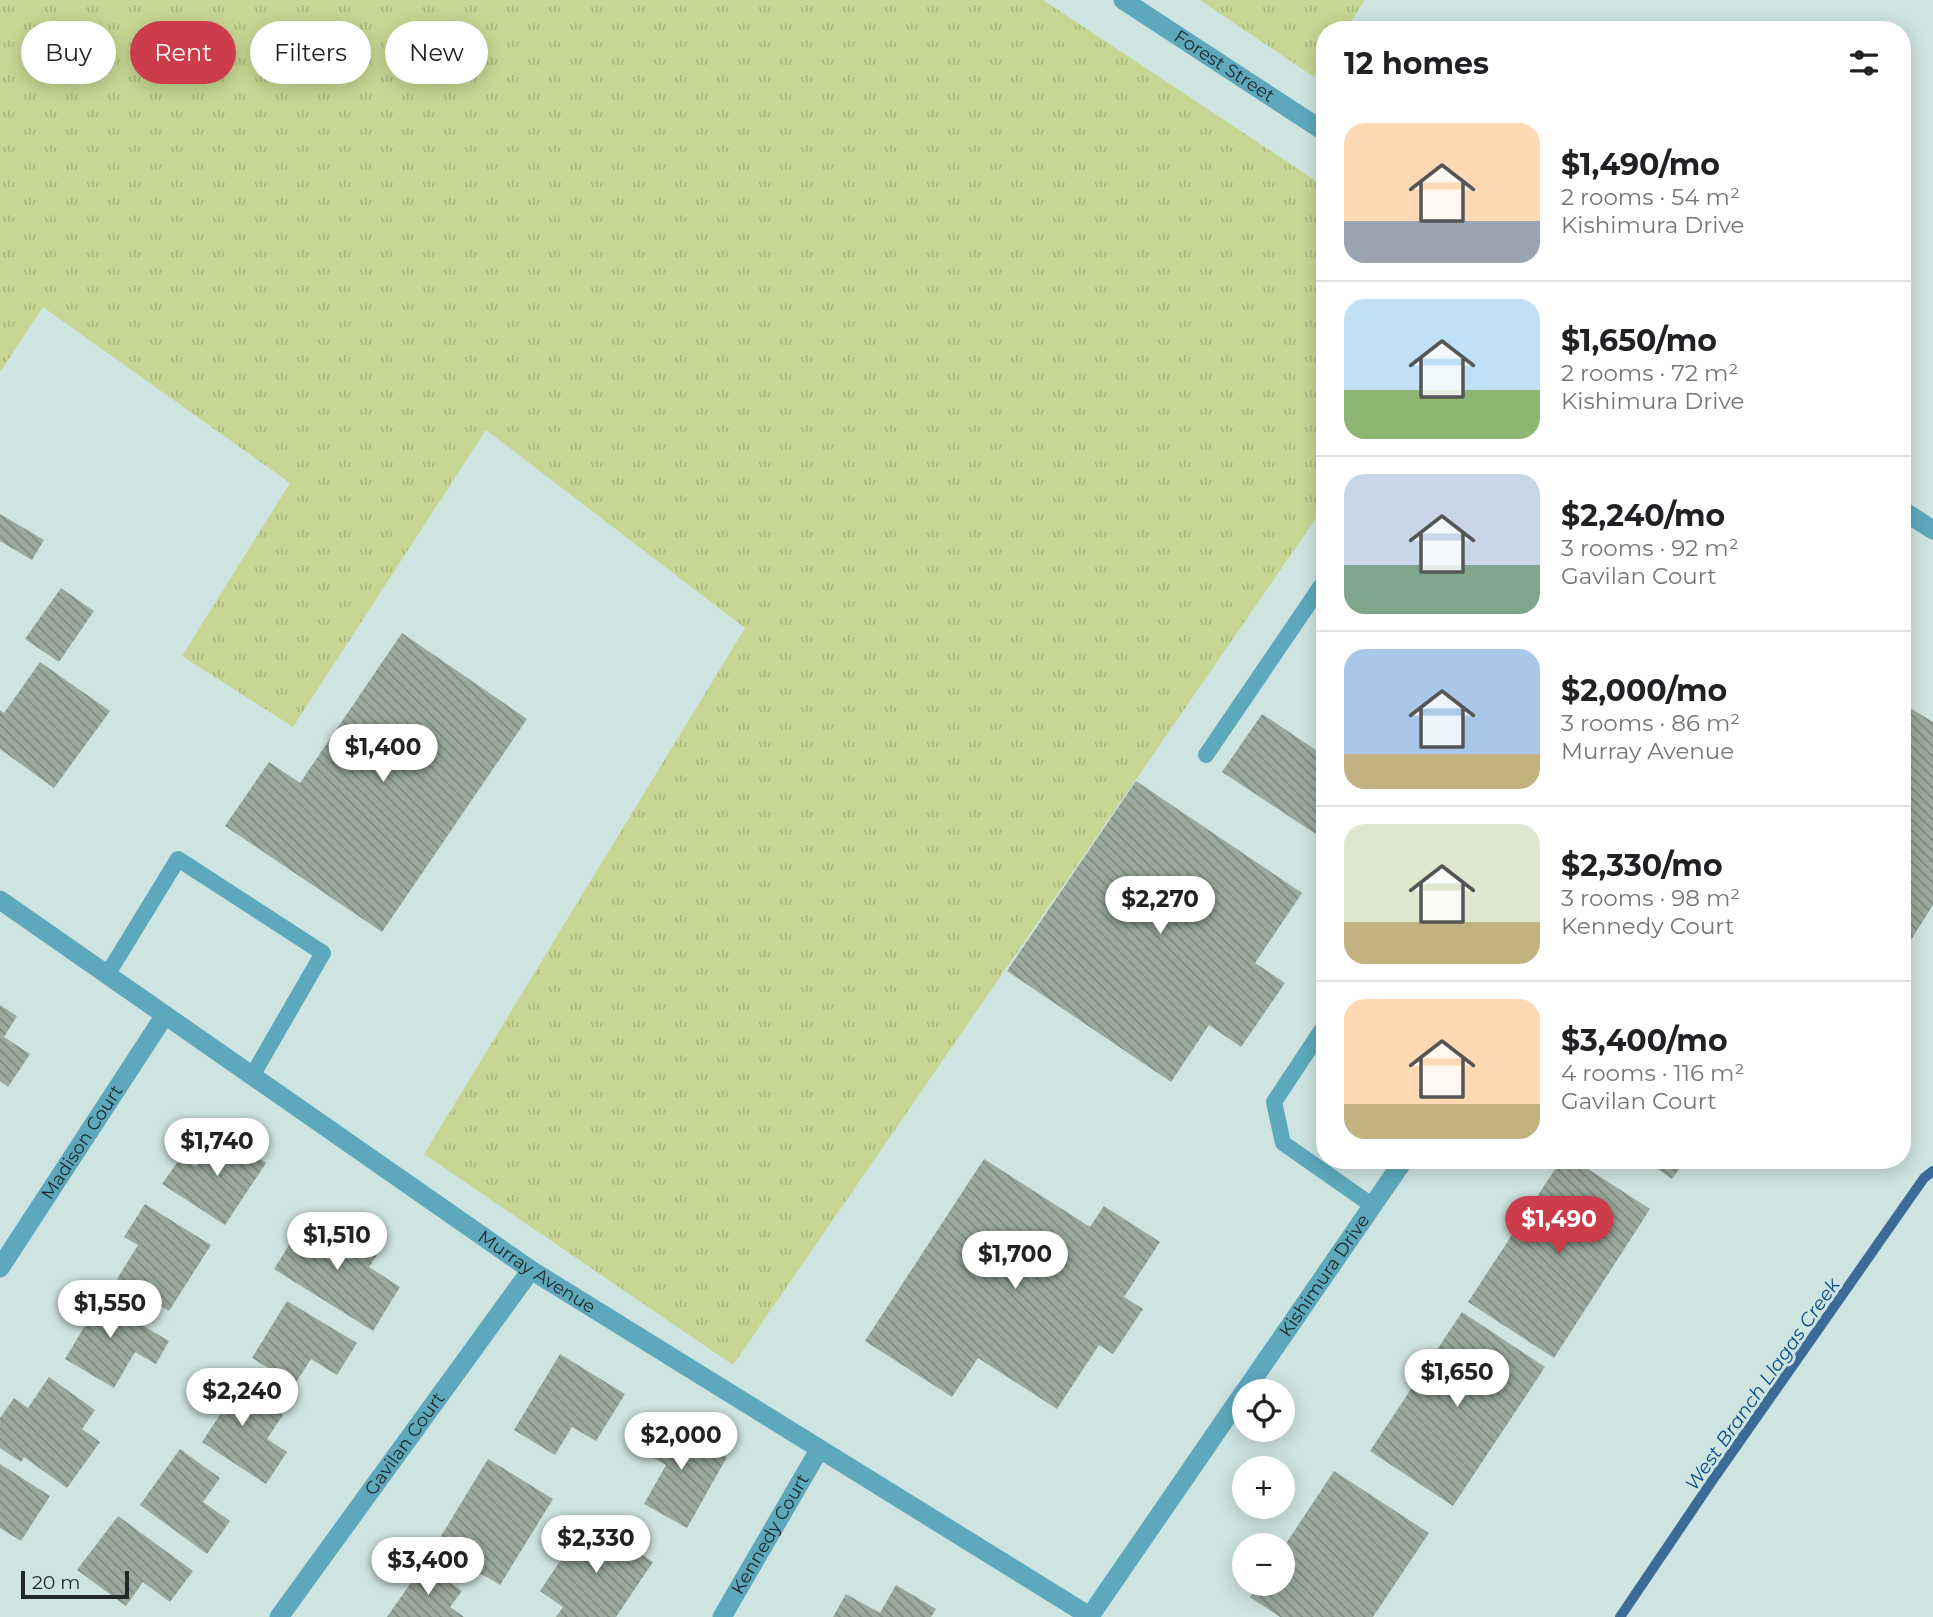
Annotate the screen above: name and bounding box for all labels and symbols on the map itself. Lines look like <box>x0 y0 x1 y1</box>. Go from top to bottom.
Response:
street label: Forest Street <box>1170 25 1279 107</box>
pin: $1,400 <box>326 724 440 784</box>
pin: $2,270 <box>1103 876 1217 936</box>
street label: Madison Court <box>37 1081 127 1204</box>
pin: $1,740 <box>160 1118 274 1178</box>
pin: $1,490 <box>1502 1196 1616 1256</box>
street label: Kishimura Drive <box>1275 1210 1374 1341</box>
pin: $1,510 <box>280 1212 394 1272</box>
street label: Murray Avenue <box>474 1226 599 1318</box>
pin: $1,700 <box>958 1232 1072 1291</box>
water label: West Branch Llagas Creek <box>1680 1273 1845 1495</box>
pin: $1,550 <box>53 1280 167 1340</box>
pin: $1,650 <box>1400 1350 1514 1409</box>
pin: $2,240 <box>185 1368 299 1428</box>
street label: Gavilan Court <box>360 1388 449 1500</box>
pin: $2,000 <box>624 1412 738 1472</box>
street label: Kennedy Court <box>727 1470 814 1598</box>
pin: $2,330 <box>539 1516 653 1575</box>
pin: $3,400 <box>371 1538 485 1597</box>
scale bar <box>21 1568 130 1600</box>

